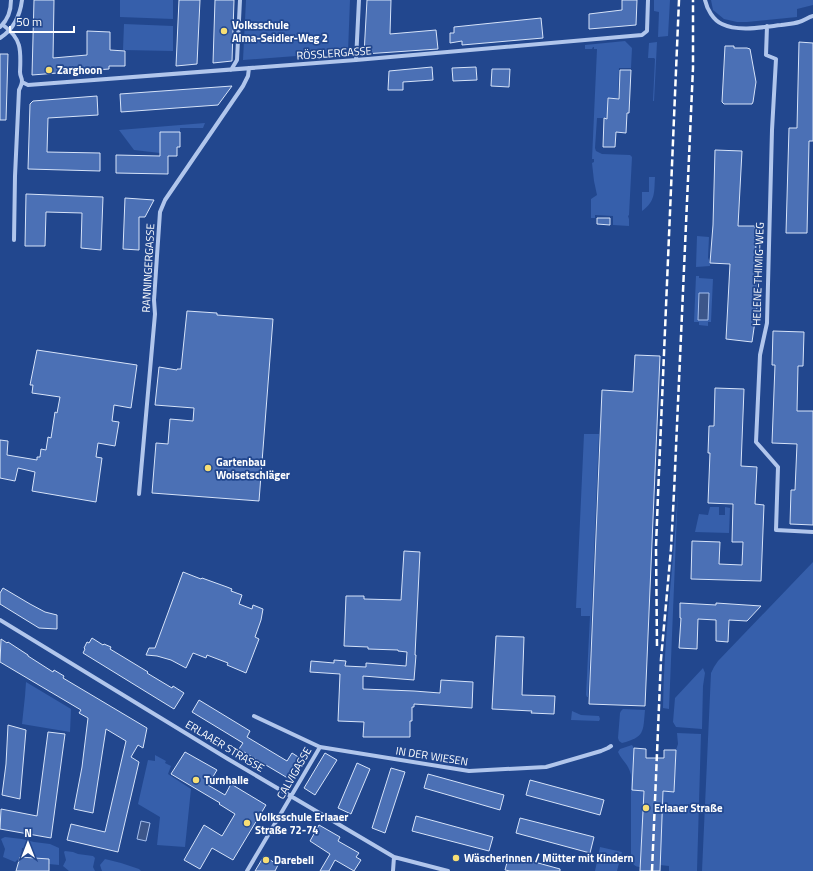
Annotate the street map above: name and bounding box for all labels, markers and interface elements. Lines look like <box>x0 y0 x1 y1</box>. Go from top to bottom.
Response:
scale bar <box>10 8 74 34</box>
text: 50 m <box>16 12 42 31</box>
place label: Volksschule Alma-Seidler-Weg 2 <box>232 17 328 46</box>
marker: Volksschule Alma-Seidler-Weg 2 <box>219 26 229 36</box>
street label: RÖSSLERGASSE <box>296 42 372 64</box>
place label: Zarghoon <box>57 62 102 78</box>
marker: Zarghoon <box>44 65 54 75</box>
street label: HELENE-THIMIG-WEG <box>748 222 768 326</box>
street label: RANNINGERGASSE <box>138 223 158 313</box>
place label: Gartenbau Woisetschläger <box>216 454 290 483</box>
marker: Gartenbau Woisetschläger <box>203 463 213 473</box>
street label: ERLAAER STRASSE <box>183 716 267 776</box>
street label: IN DER WIESEN <box>395 742 469 770</box>
street label: CALVIGASSE <box>273 744 315 802</box>
place label: Turnhalle <box>204 772 249 788</box>
marker: Turnhalle <box>191 775 201 785</box>
place label: Erlaaer Straße <box>654 800 723 816</box>
marker: Erlaaer Straße <box>641 803 651 813</box>
place label: Volksschule Erlaaer Straße 72-74 <box>255 809 348 838</box>
marker: Volksschule Erlaaer Straße 72-74 <box>242 818 252 828</box>
north arrow <box>8 823 48 863</box>
text: N <box>24 825 32 841</box>
place label: Wäscherinnen / Mütter mit Kindern <box>464 850 634 866</box>
place label: Darebell <box>274 852 314 868</box>
marker: Wäscherinnen / Mütter mit Kindern <box>451 853 461 863</box>
marker: Darebell <box>261 855 271 865</box>

